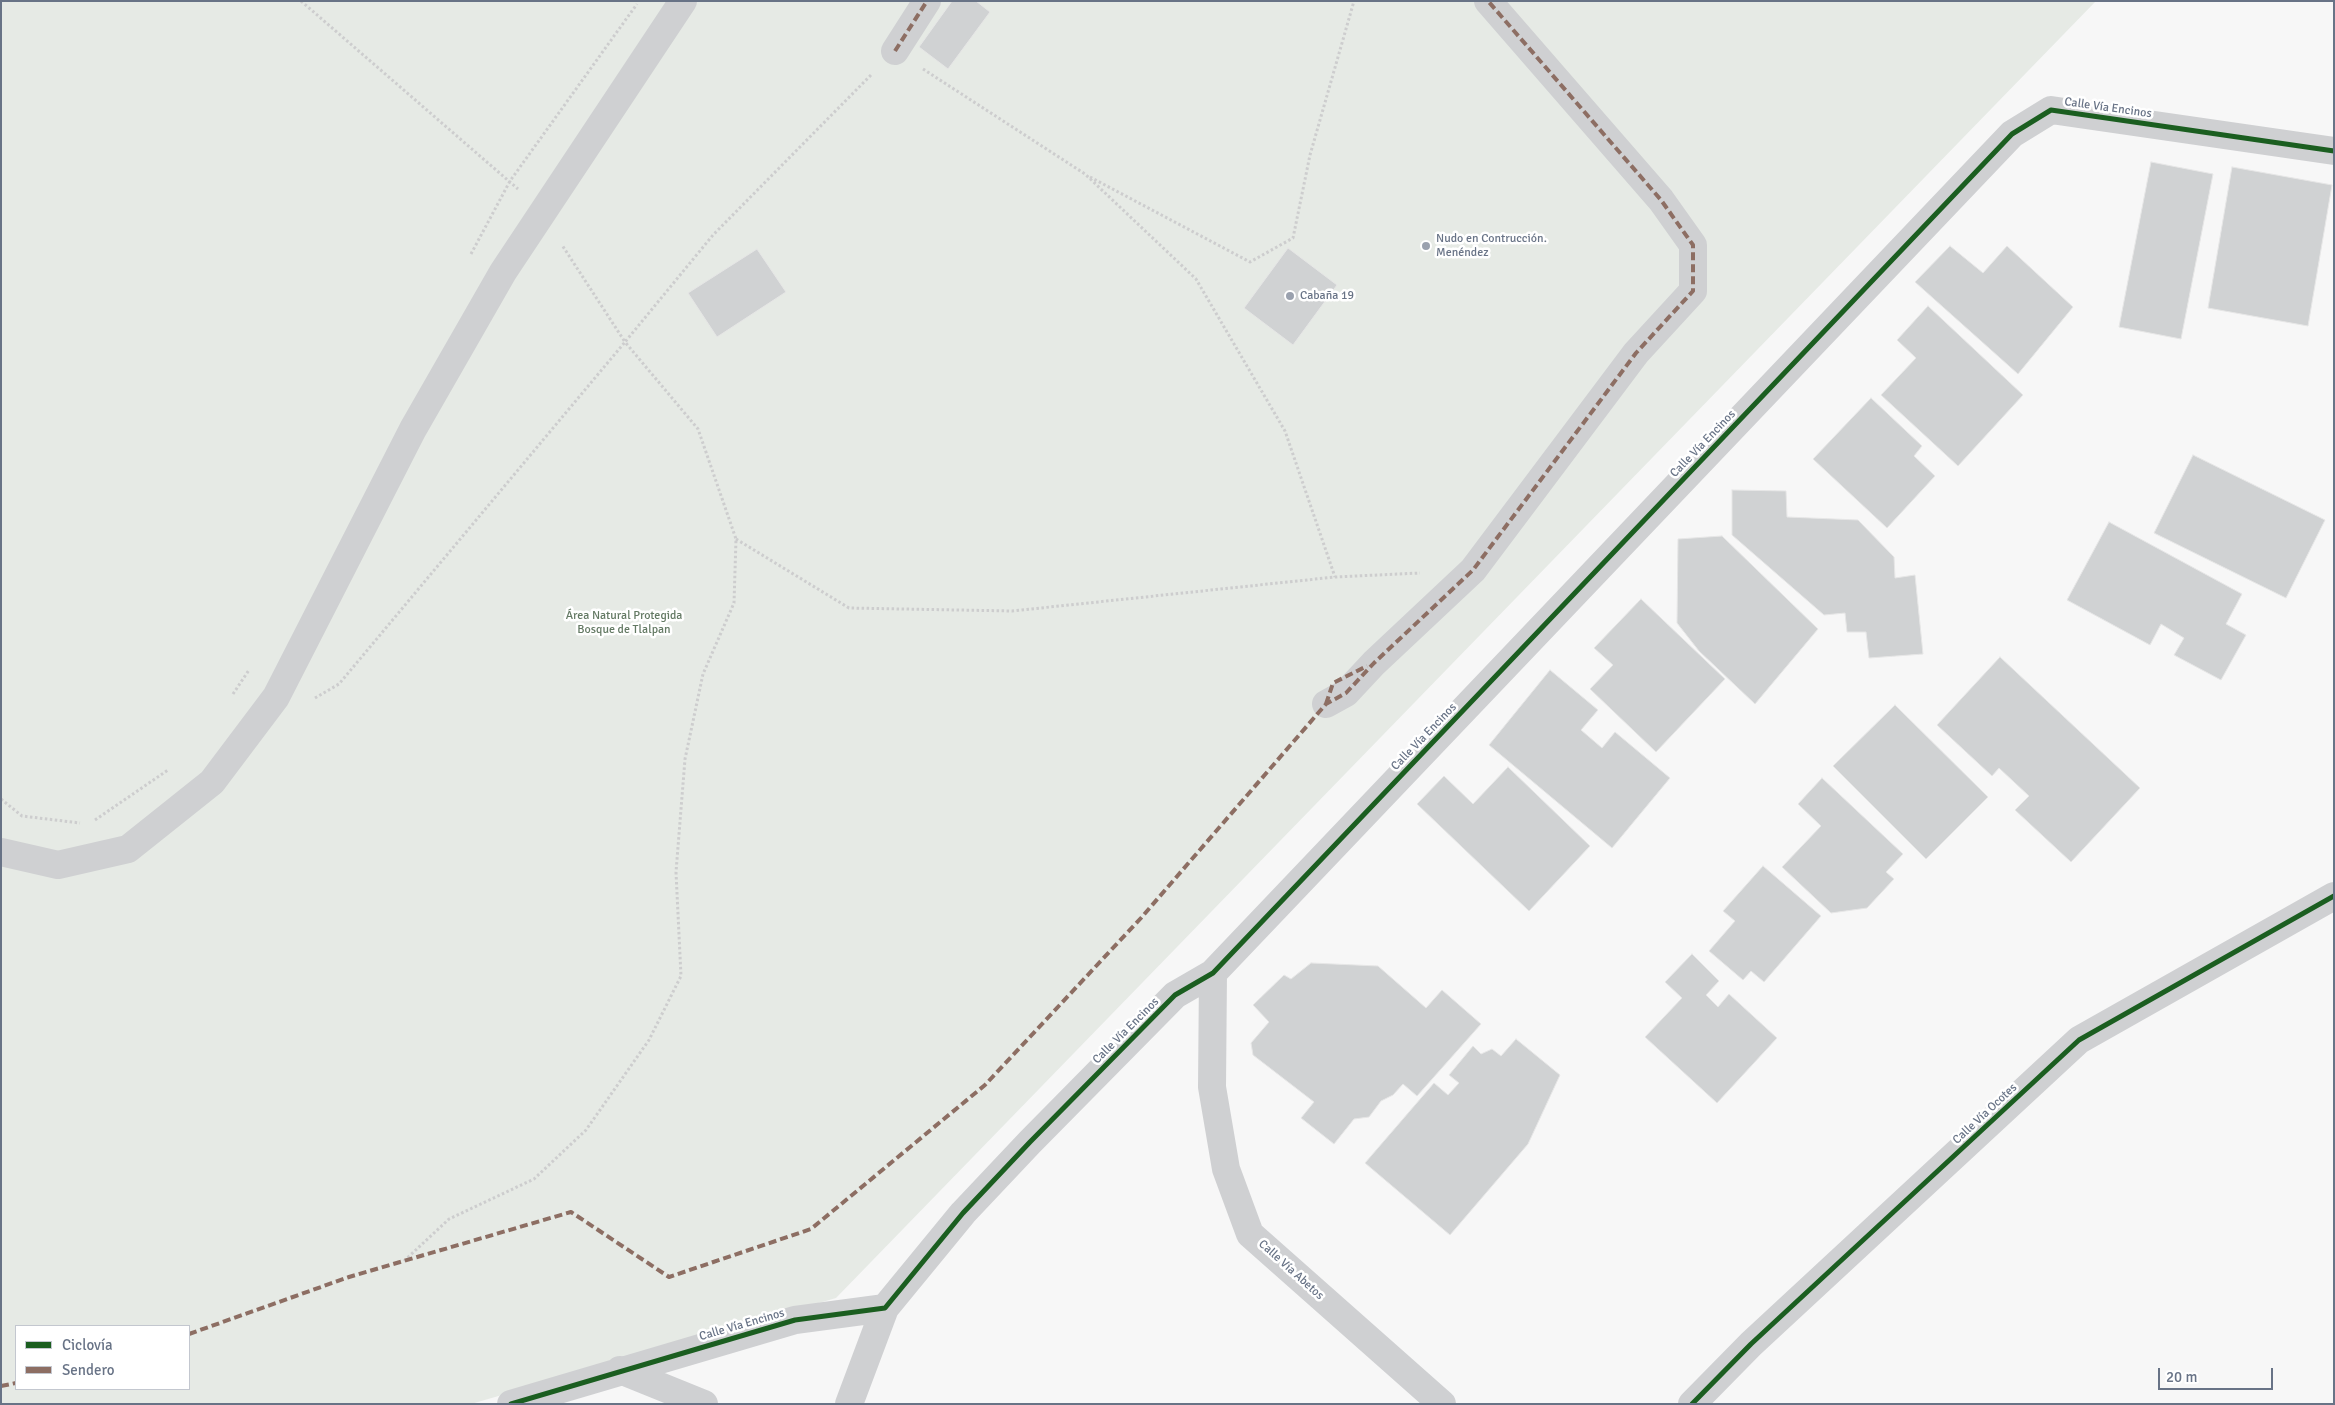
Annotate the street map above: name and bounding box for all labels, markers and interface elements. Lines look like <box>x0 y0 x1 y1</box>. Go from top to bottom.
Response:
street label: Calle Vía Encinos <box>2063 95 2153 121</box>
place label: Nudo en Contrucción. Menéndez <box>1436 232 1547 260</box>
marker: Nudo en Contrucción. Menéndez <box>1420 240 1432 252</box>
place label: Cabaña 19 <box>1300 289 1354 303</box>
marker: Cabaña 19 <box>1284 290 1296 302</box>
street label: Calle Vía Encinos <box>1667 407 1739 481</box>
park label: Área Natural Protegida Bosque de Tlalpan <box>566 609 682 637</box>
street label: Calle Vía Encinos <box>1388 700 1460 774</box>
street label: Calle Vía Encinos <box>1090 995 1162 1067</box>
street label: Calle Vía Ocotes <box>1950 1081 2020 1147</box>
street label: Calle Vía Abetos <box>1255 1237 1327 1303</box>
street label: Calle Vía Encinos <box>698 1306 786 1344</box>
legend <box>15 1325 190 1390</box>
text: Ciclovía <box>62 1336 113 1354</box>
scale bar <box>2160 1358 2275 1390</box>
text: Sendero <box>62 1361 115 1379</box>
text: 20 m <box>2166 1368 2197 1386</box>

